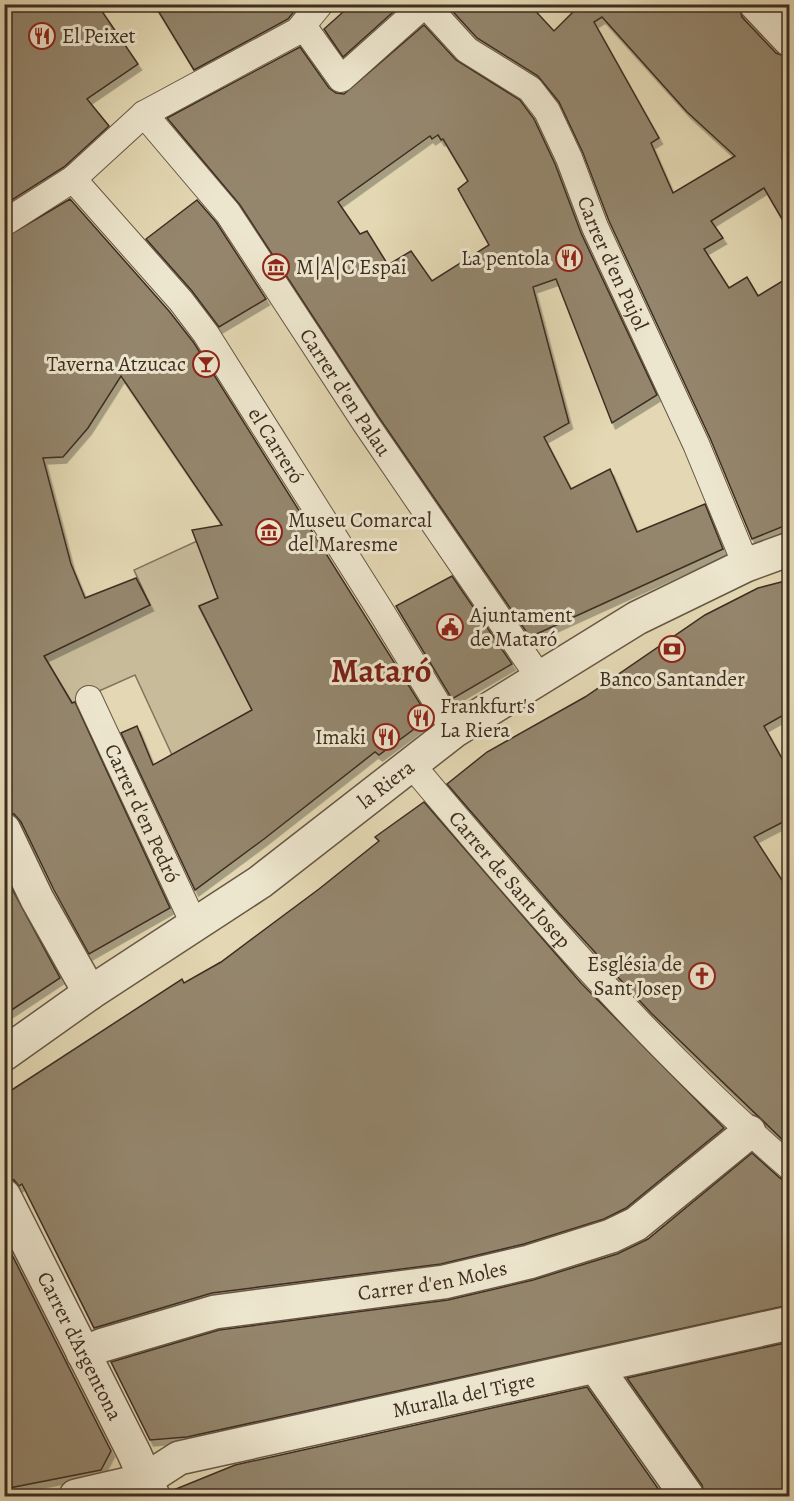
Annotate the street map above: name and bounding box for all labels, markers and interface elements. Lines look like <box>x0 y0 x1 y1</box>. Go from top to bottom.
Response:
restaurant icon: El Peixet <box>27 21 57 51</box>
place label: El Peixet <box>62 22 136 50</box>
street label: Carrer d'en Pujol <box>571 192 655 335</box>
restaurant icon: La pentola <box>554 243 584 273</box>
place label: La pentola <box>461 244 550 272</box>
museum icon: M|A|C Espai <box>261 252 291 282</box>
place label: M|A|C Espai <box>296 253 407 281</box>
street label: Carrer d'en Palau <box>293 323 398 462</box>
bar icon: Taverna Atzucac <box>191 349 221 379</box>
place label: Taverna Atzucac <box>47 350 186 378</box>
street label: el Carreró <box>242 402 311 489</box>
place label: Museu Comarcal del Maresme <box>288 506 432 558</box>
museum icon: Museu Comarcal del Maresme <box>254 517 284 547</box>
place label: Ajuntament de Mataró <box>469 601 572 653</box>
public building icon: Ajuntament de Mataró <box>435 612 465 642</box>
bank icon: Banco Santander <box>657 634 687 664</box>
district label: Mataró <box>331 648 431 693</box>
place label: Banco Santander <box>599 665 745 693</box>
place label: Frankfurt's La Riera <box>440 692 535 744</box>
restaurant icon: Frankfurt's La Riera <box>406 703 436 733</box>
restaurant icon: Imaki <box>371 722 401 752</box>
place label: Imaki <box>315 723 366 751</box>
street label: Carrer d'en Pedró <box>98 739 187 887</box>
street label: la Riera <box>352 753 420 815</box>
street label: Carrer de Sant Josep <box>442 805 578 954</box>
place label: Església de Sant Josep <box>587 950 682 1002</box>
church icon: Església de Sant Josep <box>687 961 717 991</box>
street label: Carrer d'en Moles <box>356 1254 510 1307</box>
street label: Carrer d'Argentona <box>30 1267 129 1425</box>
street label: Muralla del Tigre <box>390 1366 538 1424</box>

